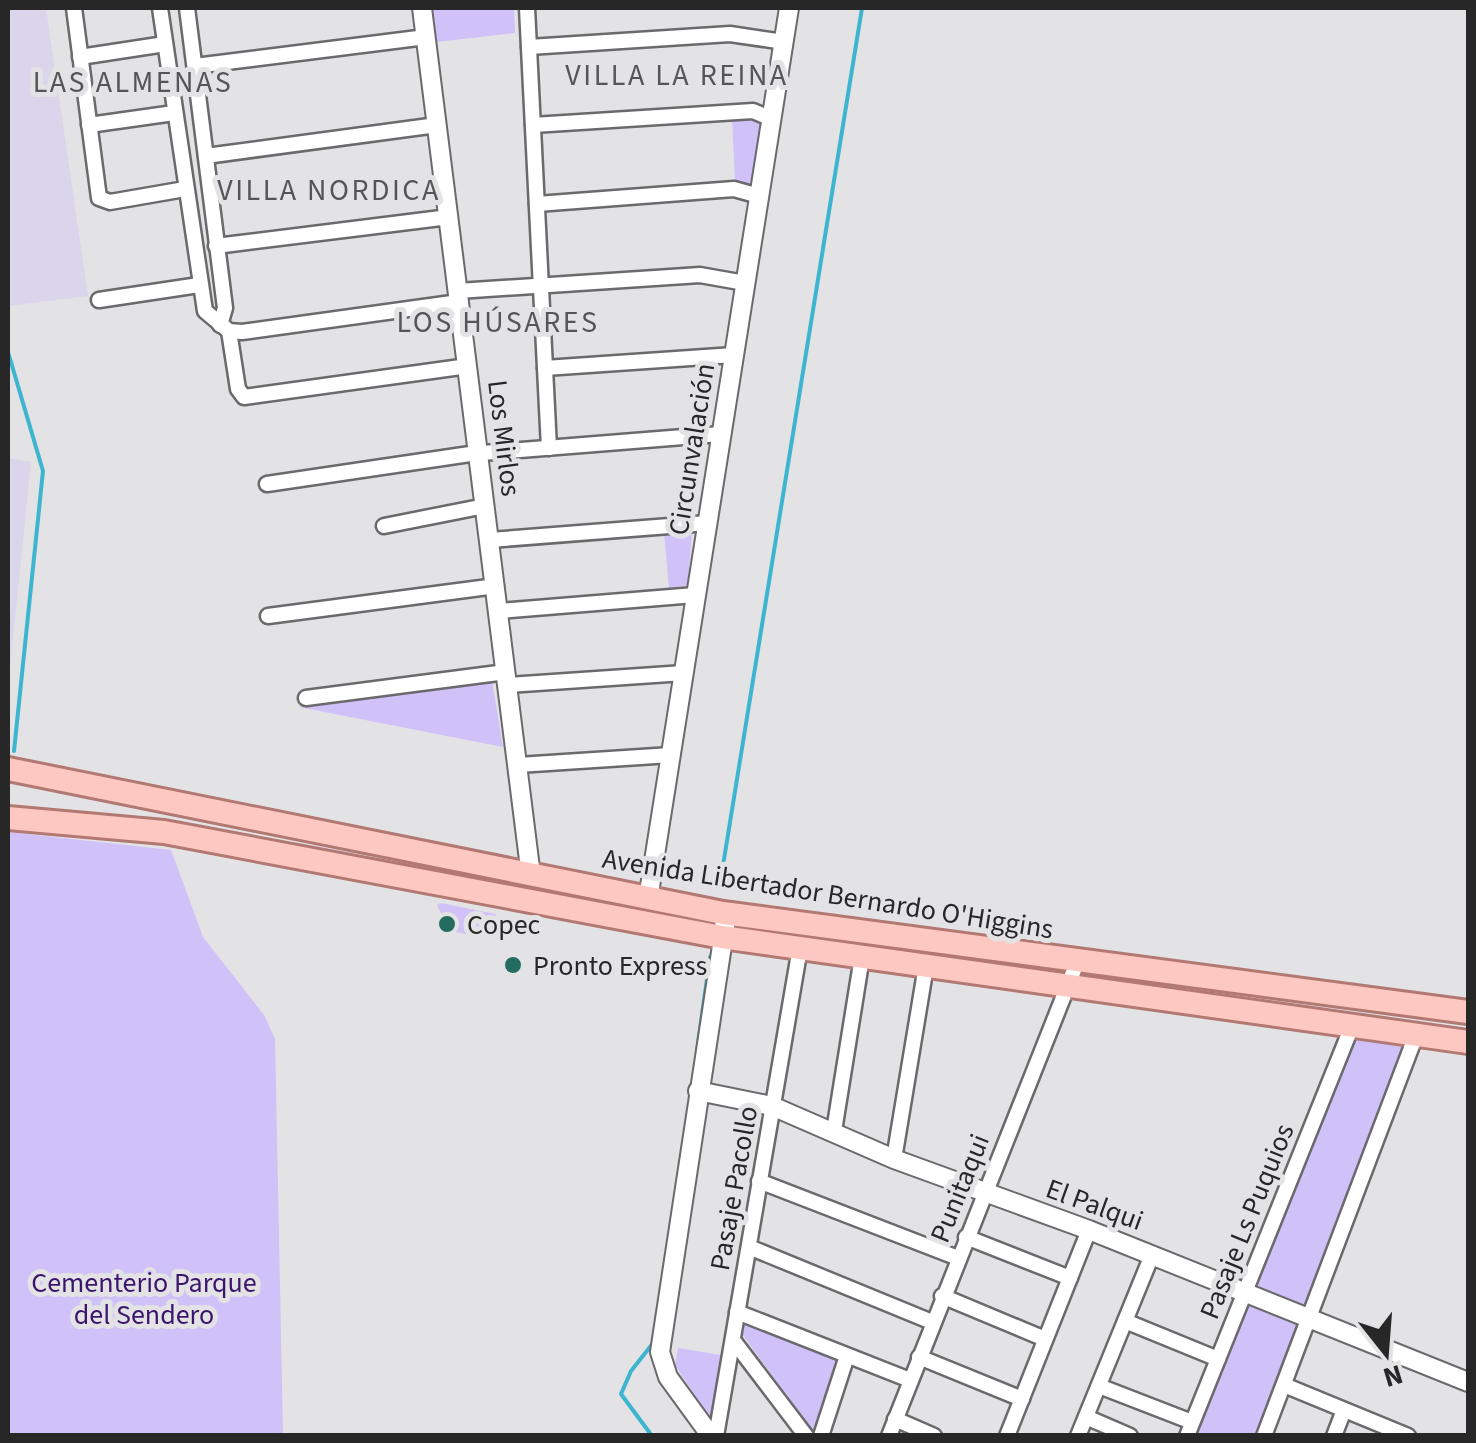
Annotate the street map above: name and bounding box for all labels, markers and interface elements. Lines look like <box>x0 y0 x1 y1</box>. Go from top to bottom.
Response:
district label: VILLA LA REINA <box>565 54 789 97</box>
district label: LAS ALMENAS <box>33 61 233 104</box>
district label: VILLA NORDICA <box>217 169 441 212</box>
district label: LOS HÚSARES <box>396 301 600 344</box>
street label: Circunvalación <box>659 360 725 538</box>
street label: Los Mirlos <box>477 378 531 498</box>
street label: Avenida Libertador Bernardo O'Higgins <box>600 839 1056 949</box>
place label: Copec <box>467 905 541 945</box>
marker: Copec <box>436 913 458 935</box>
place label: Pronto Express <box>533 946 707 986</box>
marker: Pronto Express <box>502 954 524 976</box>
street label: Pasaje Pacollo <box>700 1103 768 1274</box>
street label: Pasaje Ls Puquios <box>1190 1118 1304 1325</box>
street label: Punitaqui <box>920 1128 1000 1249</box>
street label: El Palqui <box>1040 1169 1149 1241</box>
park label: Cementerio Parque del Sendero <box>31 1263 257 1335</box>
north arrow <box>1336 1303 1436 1403</box>
text: N <box>1378 1354 1408 1398</box>

